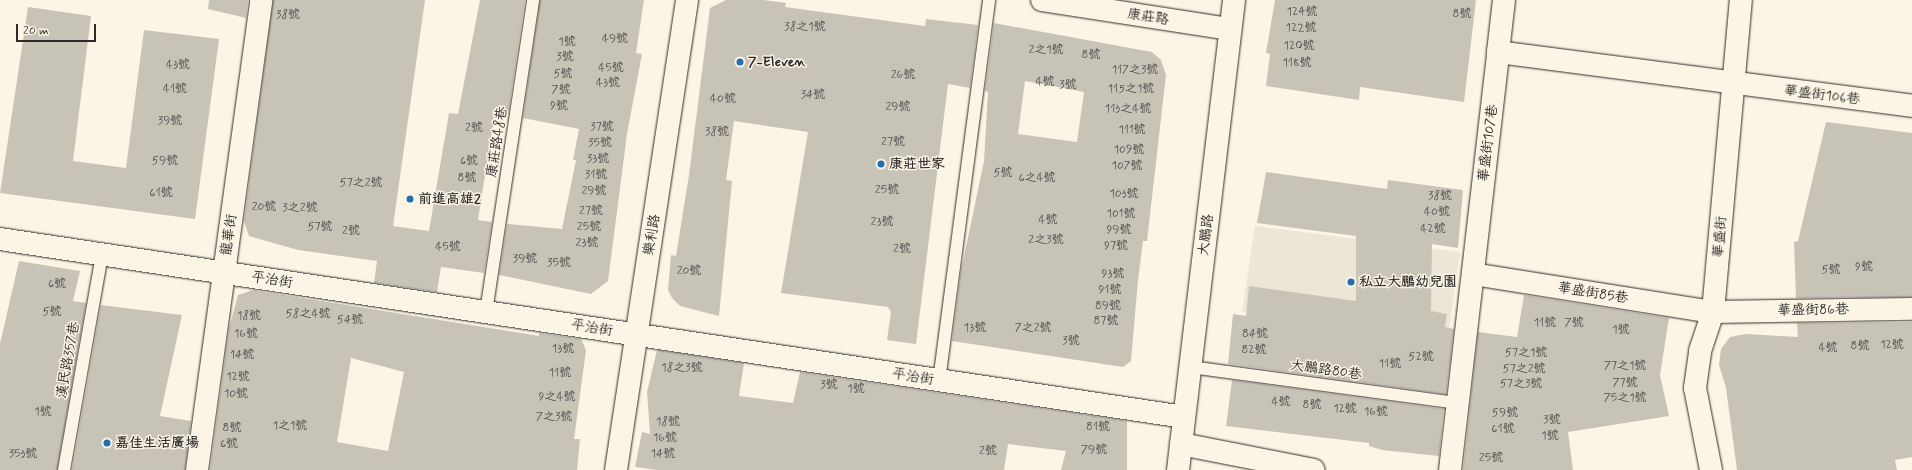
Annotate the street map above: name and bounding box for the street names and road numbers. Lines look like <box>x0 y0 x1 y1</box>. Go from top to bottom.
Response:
street label: 康莊路 <box>1126 5 1170 29</box>
street label: 華盛街106巷 <box>1783 82 1861 108</box>
street label: 華盛街107巷 <box>1475 103 1501 183</box>
street label: 康莊路48巷 <box>483 105 511 179</box>
street label: 龍華街 <box>218 213 240 257</box>
street label: 樂利路 <box>640 213 664 257</box>
street label: 大鵬路 <box>1195 213 1217 257</box>
street label: 華盛街 <box>1710 215 1730 259</box>
street label: 平治街 <box>250 268 294 292</box>
street label: 華盛街85巷 <box>1556 279 1630 307</box>
street label: 華盛街86巷 <box>1777 301 1849 319</box>
street label: 平治街 <box>570 316 614 340</box>
street label: 漢民路357巷 <box>53 320 83 400</box>
street label: 大鵬路80巷 <box>1289 357 1363 383</box>
street label: 平治街 <box>891 365 935 389</box>

